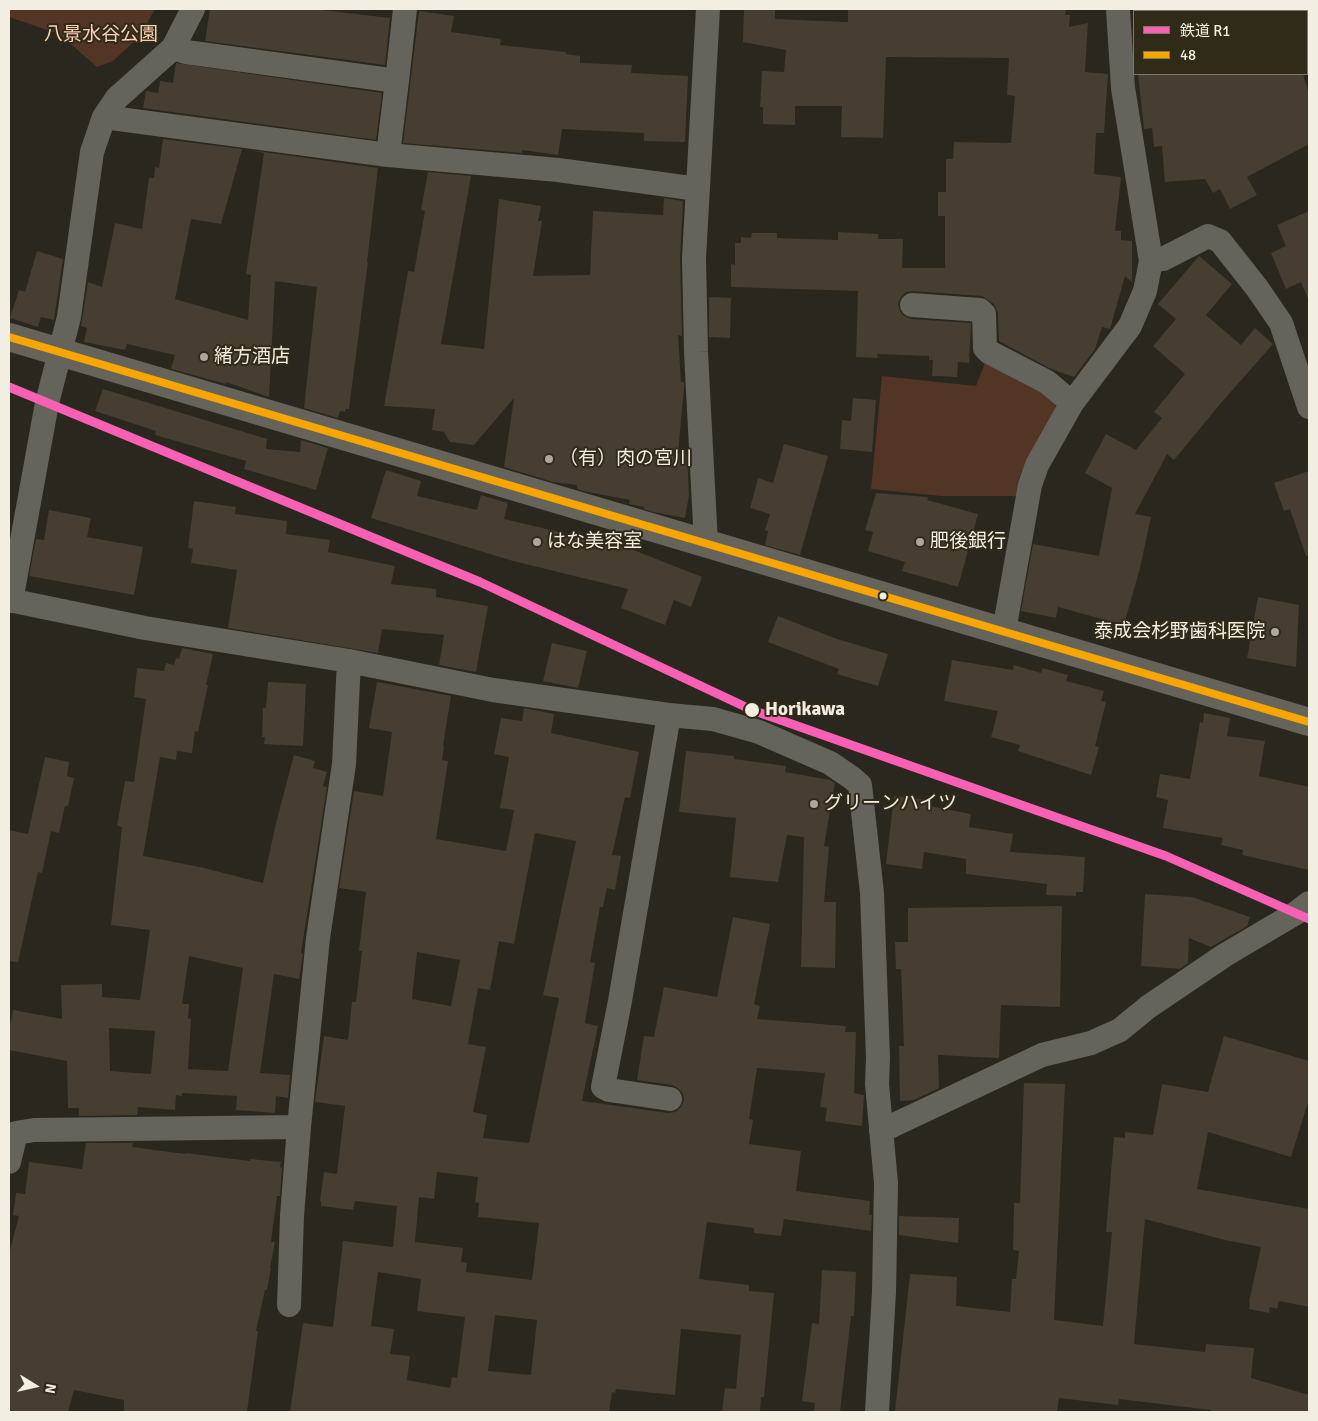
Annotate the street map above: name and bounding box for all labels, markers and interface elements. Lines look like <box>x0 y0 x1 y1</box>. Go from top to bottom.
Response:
legend <box>1133 10 1308 75</box>
text: 鉄道 R1 <box>1180 22 1230 40</box>
park label: 八景水谷公園 <box>44 24 158 46</box>
text: 48 <box>1180 46 1196 64</box>
place label: 緒方酒店 <box>214 346 290 368</box>
marker: 緒方酒店 <box>198 351 210 363</box>
place label: （有）肉の宮川 <box>559 448 692 470</box>
marker: （有）肉の宮川 <box>543 453 555 465</box>
place label: はな美容室 <box>547 531 642 553</box>
place label: 肥後銀行 <box>930 531 1006 553</box>
marker: はな美容室 <box>531 536 543 548</box>
marker: 肥後銀行 <box>914 536 926 548</box>
unlabelled marker <box>878 591 888 601</box>
place label: 泰成会杉野歯科医院 <box>1094 621 1265 643</box>
marker: 泰成会杉野歯科医院 <box>1269 626 1281 638</box>
place label: Horikawa <box>765 699 845 721</box>
marker: Horikawa <box>743 701 761 719</box>
place label: グリーンハイツ <box>824 793 957 815</box>
marker: グリーンハイツ <box>808 798 820 810</box>
north arrow <box>10 1361 60 1411</box>
text: N <box>41 1382 59 1395</box>

